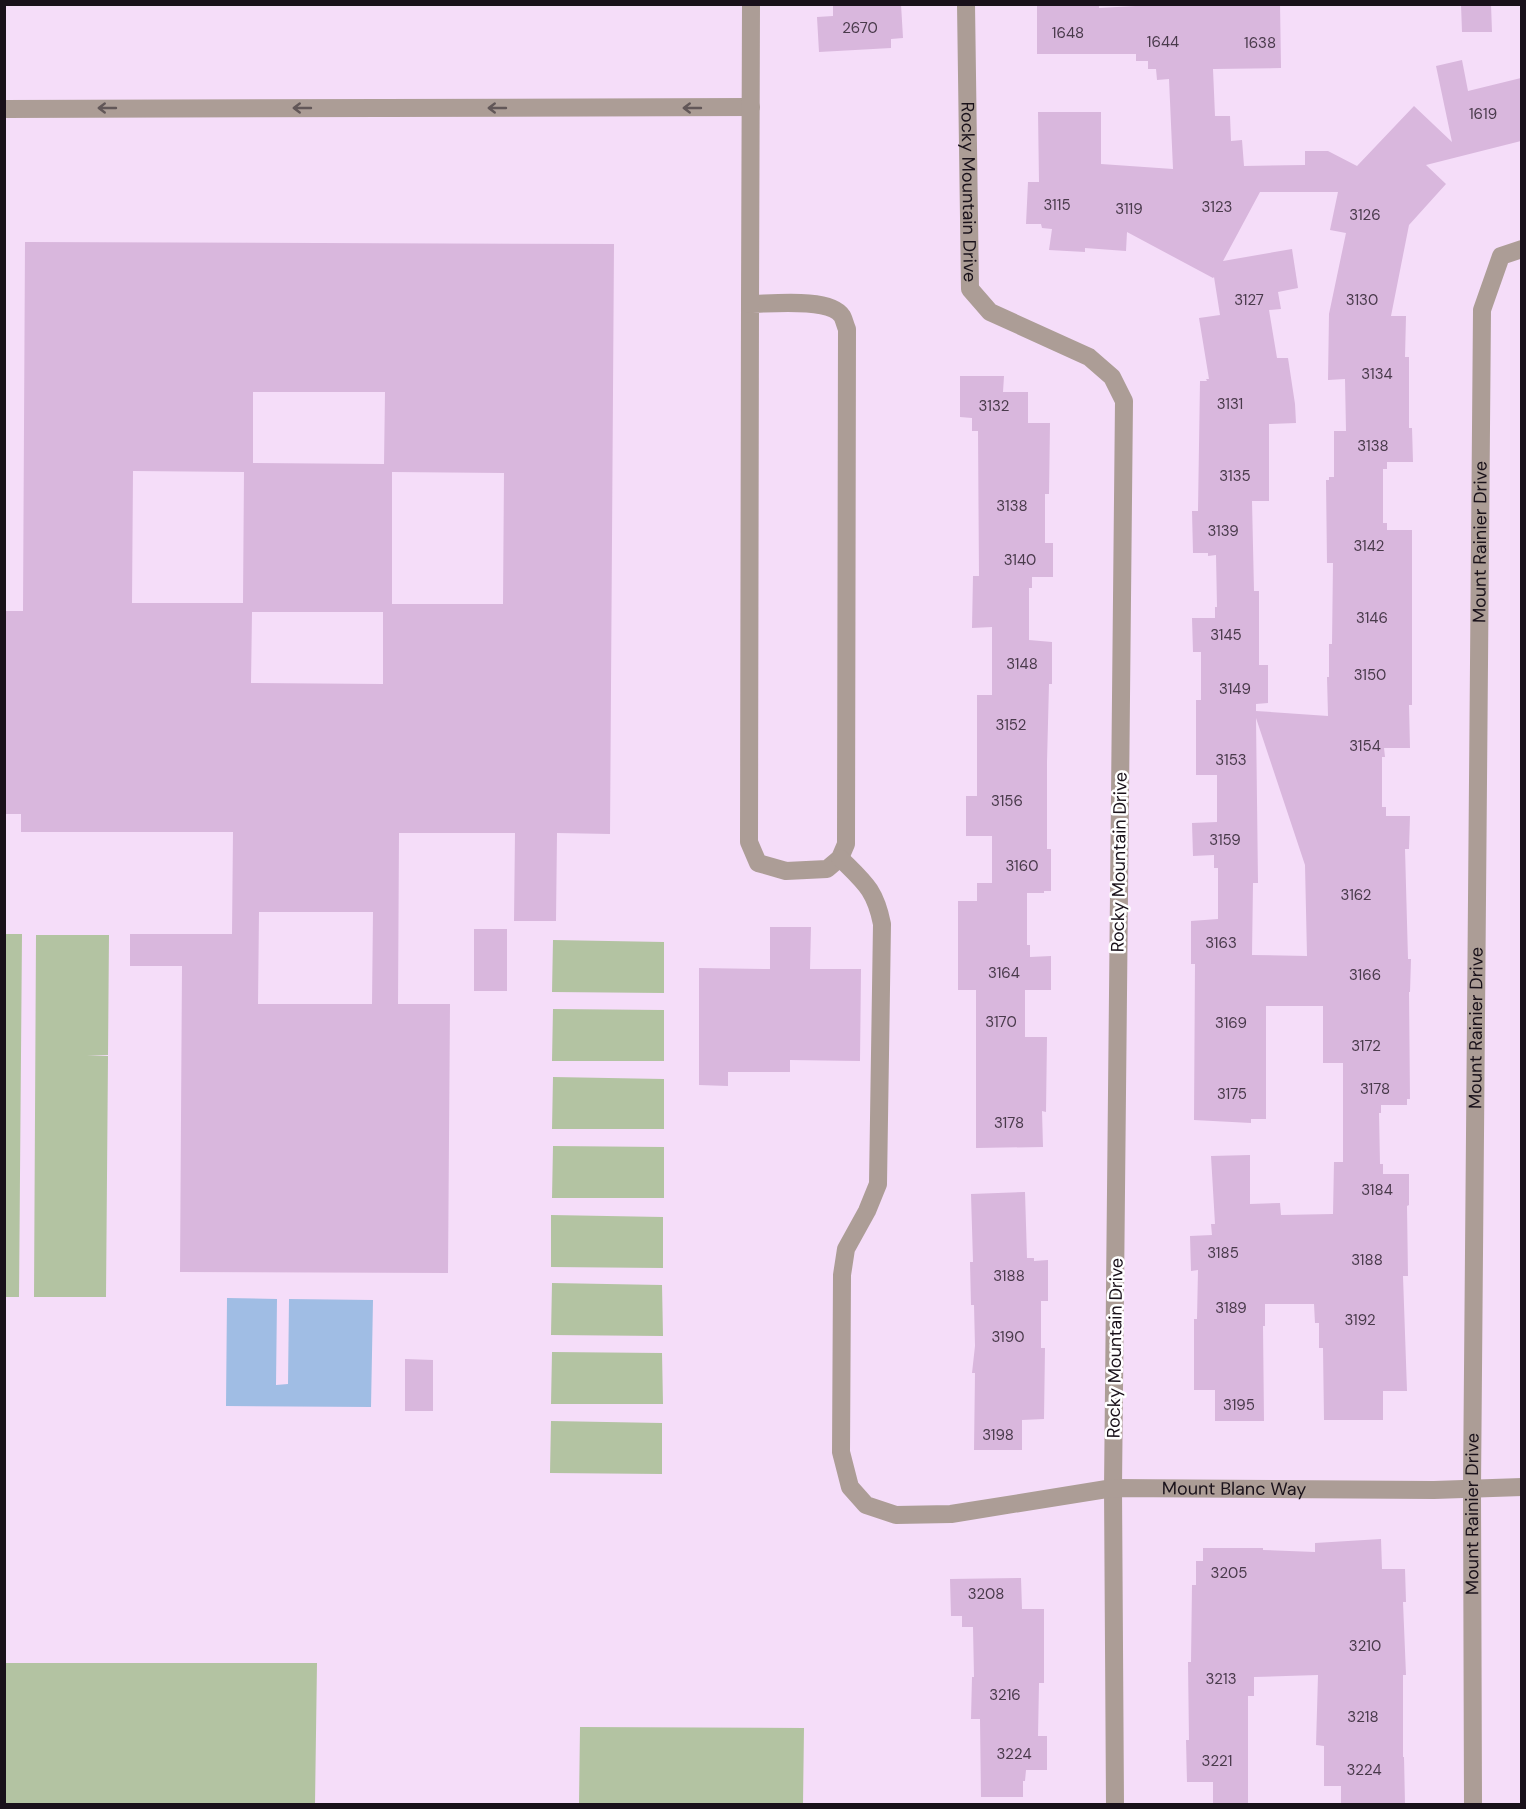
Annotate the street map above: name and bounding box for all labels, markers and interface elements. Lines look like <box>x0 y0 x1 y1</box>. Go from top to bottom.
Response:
house number: 2670 <box>842 18 878 38</box>
house number: 1648 <box>1052 23 1084 43</box>
house number: 1644 <box>1147 32 1179 52</box>
house number: 1638 <box>1244 33 1276 53</box>
one-way arrow <box>98 102 118 114</box>
one-way arrow <box>293 102 313 114</box>
one-way arrow <box>488 102 508 114</box>
one-way arrow <box>683 102 703 114</box>
street label: Rocky Mountain Drive <box>955 102 982 282</box>
house number: 1619 <box>1469 104 1497 124</box>
house number: 3115 <box>1043 195 1071 215</box>
house number: 3123 <box>1202 197 1232 217</box>
house number: 3119 <box>1115 199 1143 219</box>
house number: 3126 <box>1349 205 1381 225</box>
house number: 3127 <box>1234 290 1264 310</box>
house number: 3130 <box>1346 290 1378 310</box>
house number: 3134 <box>1361 364 1393 384</box>
house number: 3131 <box>1217 394 1243 414</box>
house number: 3132 <box>979 396 1009 416</box>
house number: 3138 <box>1357 436 1389 456</box>
street label: Mount Rainier Drive <box>1467 461 1493 623</box>
house number: 3135 <box>1219 466 1251 486</box>
house number: 3138 <box>996 496 1028 516</box>
house number: 3139 <box>1207 521 1239 541</box>
house number: 3142 <box>1353 536 1385 556</box>
house number: 3140 <box>1004 550 1036 570</box>
house number: 3146 <box>1356 608 1388 628</box>
house number: 3145 <box>1210 625 1242 645</box>
house number: 3148 <box>1006 654 1038 674</box>
house number: 3150 <box>1354 665 1386 685</box>
house number: 3149 <box>1219 679 1251 699</box>
house number: 3152 <box>996 715 1026 735</box>
house number: 3154 <box>1349 736 1381 756</box>
house number: 3153 <box>1215 750 1247 770</box>
street label: Rocky Mountain Drive <box>1105 772 1133 952</box>
house number: 3156 <box>991 791 1023 811</box>
house number: 3159 <box>1209 830 1241 850</box>
house number: 3160 <box>1006 856 1038 876</box>
house number: 3162 <box>1341 885 1371 905</box>
house number: 3163 <box>1205 933 1237 953</box>
street label: Mount Rainier Drive <box>1463 947 1489 1109</box>
house number: 3164 <box>988 963 1020 983</box>
house number: 3166 <box>1349 965 1381 985</box>
house number: 3170 <box>985 1012 1017 1032</box>
house number: 3169 <box>1215 1013 1247 1033</box>
house number: 3172 <box>1351 1036 1381 1056</box>
house number: 3178 <box>1360 1079 1390 1099</box>
house number: 3175 <box>1217 1084 1247 1104</box>
house number: 3178 <box>994 1113 1024 1133</box>
house number: 3184 <box>1361 1180 1393 1200</box>
house number: 3185 <box>1207 1243 1239 1263</box>
house number: 3188 <box>1351 1250 1383 1270</box>
street label: Rocky Mountain Drive <box>1101 1258 1129 1438</box>
house number: 3188 <box>993 1266 1025 1286</box>
house number: 3189 <box>1215 1298 1247 1318</box>
house number: 3192 <box>1344 1310 1376 1330</box>
house number: 3190 <box>992 1327 1024 1347</box>
house number: 3195 <box>1223 1395 1255 1415</box>
house number: 3198 <box>982 1425 1014 1445</box>
street label: Mount Rainier Drive <box>1460 1433 1484 1595</box>
street label: Mount Blanc Way <box>1162 1476 1306 1501</box>
house number: 3205 <box>1211 1563 1247 1583</box>
house number: 3208 <box>968 1584 1004 1604</box>
house number: 3210 <box>1349 1636 1381 1656</box>
house number: 3213 <box>1205 1669 1237 1689</box>
house number: 3216 <box>989 1685 1021 1705</box>
house number: 3218 <box>1347 1707 1379 1727</box>
house number: 3224 <box>997 1744 1032 1764</box>
house number: 3221 <box>1202 1751 1232 1771</box>
house number: 3224 <box>1347 1760 1382 1780</box>

